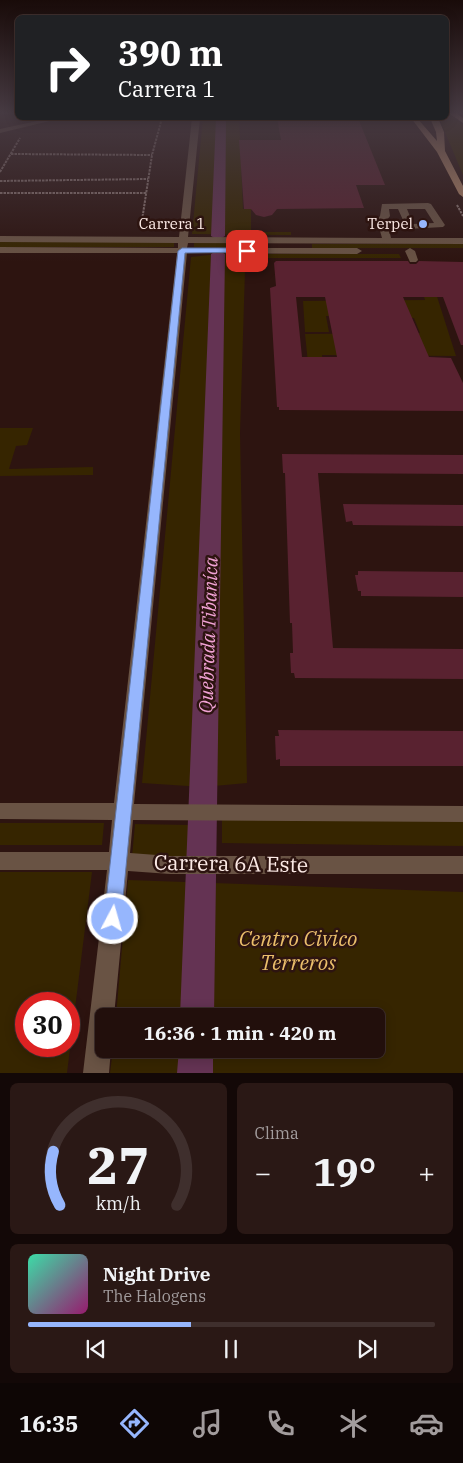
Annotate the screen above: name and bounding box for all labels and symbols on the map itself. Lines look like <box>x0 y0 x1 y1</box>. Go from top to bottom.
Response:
street label: Carrera 1 <box>139 214 205 233</box>
place label: Terpel <box>367 214 413 233</box>
marker: Terpel <box>417 218 429 230</box>
pin <box>226 230 268 272</box>
water label: Quebrada Tibaníca <box>193 556 223 714</box>
street label: Carrera 6A Este <box>154 848 309 878</box>
position arrow <box>86 892 138 944</box>
park label: Centro Civico Terreros <box>239 924 357 976</box>
speed limit sign: 30 <box>15 992 80 1057</box>

